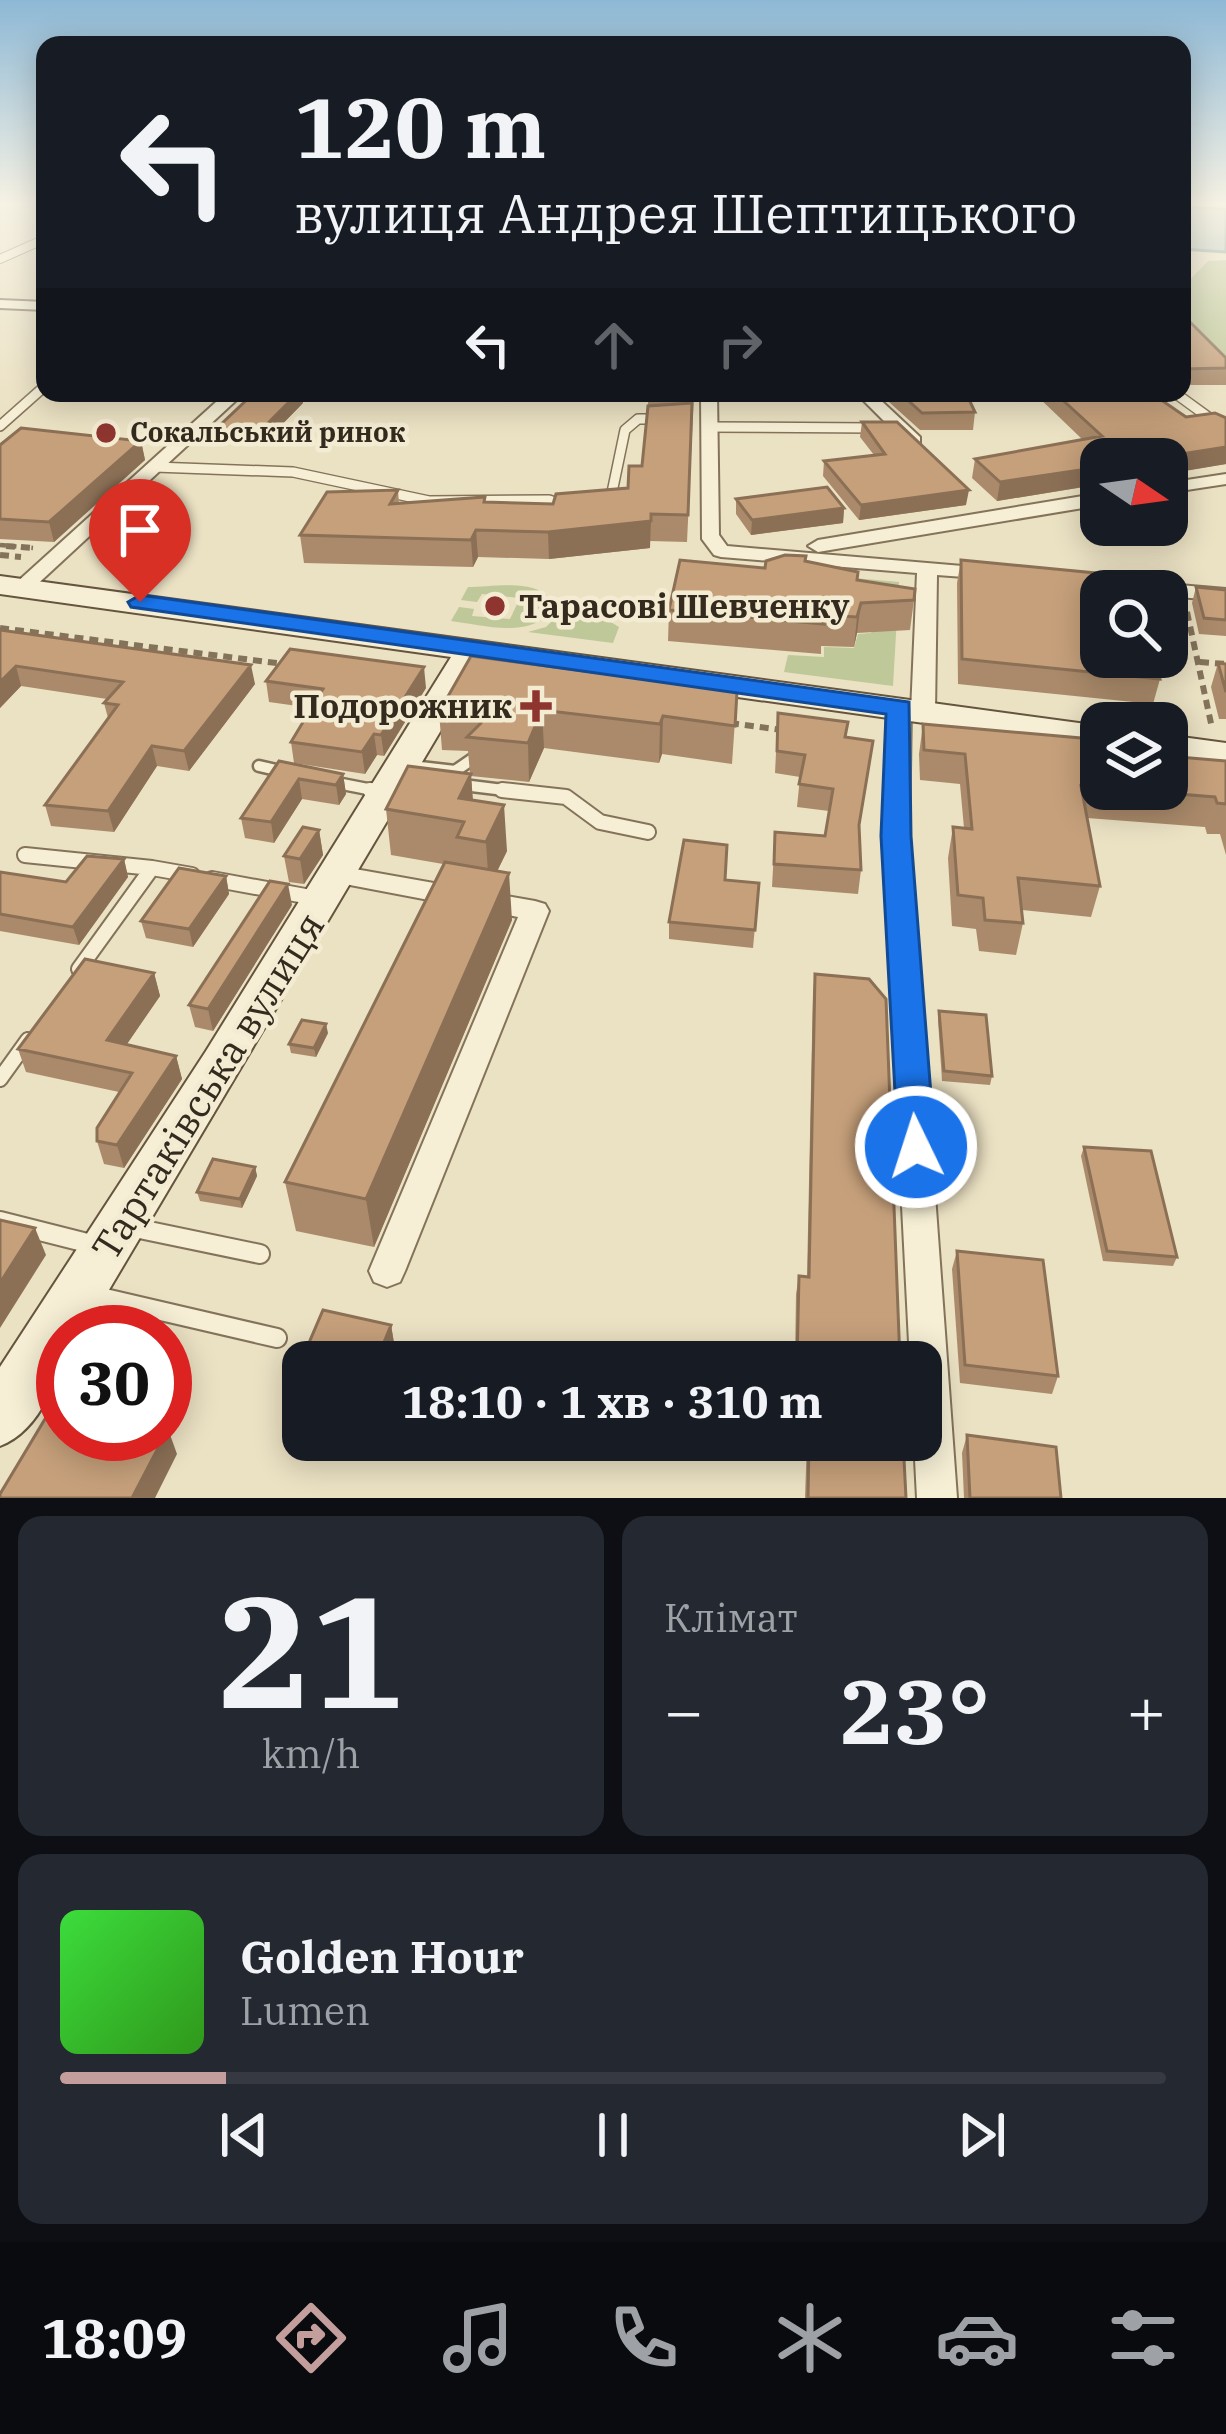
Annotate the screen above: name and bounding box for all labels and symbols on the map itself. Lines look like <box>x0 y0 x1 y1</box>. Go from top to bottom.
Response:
place label: Сокальський ринок <box>130 414 406 449</box>
marker: Сокальський ринок <box>93 420 119 446</box>
north arrow <box>1080 438 1188 546</box>
pin <box>89 479 191 602</box>
place label: Тарасові Шевченку <box>519 584 850 627</box>
marker: Тарасові Шевченку <box>482 593 508 619</box>
place label: Подорожник <box>293 684 512 727</box>
marker: Подорожник <box>523 693 549 719</box>
street label: Тартаківська вулиця <box>80 902 335 1269</box>
position arrow <box>853 1084 979 1210</box>
speed limit sign: 30 <box>36 1305 192 1461</box>

